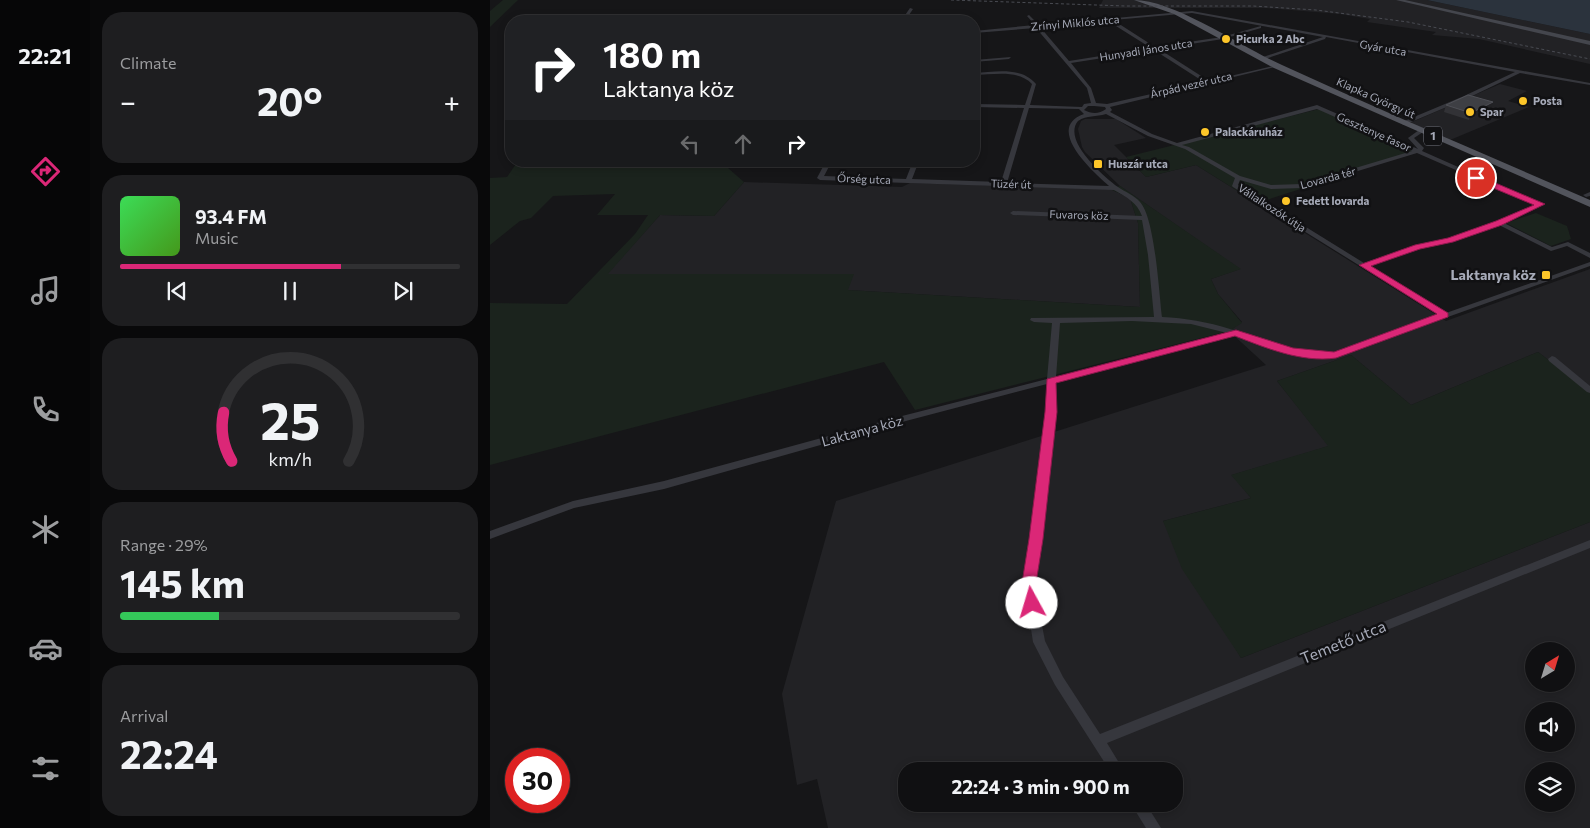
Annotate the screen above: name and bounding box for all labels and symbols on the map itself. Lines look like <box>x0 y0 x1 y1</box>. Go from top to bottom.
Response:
street label: Zrínyi Miklós utca <box>1030 12 1120 33</box>
place label: Picurka 2 Abc <box>1236 32 1305 45</box>
marker: Picurka 2 Abc <box>1220 33 1232 45</box>
street label: Hunyadi János utca <box>1099 36 1193 64</box>
street label: Gyár utca <box>1359 37 1408 58</box>
street label: Árpád vezér utca <box>1149 68 1233 100</box>
street label: Klapka György út <box>1335 74 1418 121</box>
place label: Posta <box>1533 94 1562 107</box>
marker: Posta <box>1517 95 1529 107</box>
place label: Spar <box>1480 105 1504 118</box>
marker: Spar <box>1464 106 1476 118</box>
street label: Gesztenye fasor <box>1335 109 1414 154</box>
place label: Palackáruház <box>1215 125 1283 138</box>
marker: Palackáruház <box>1199 126 1211 138</box>
road number: 1 <box>1424 126 1442 146</box>
place label: Huszár utca <box>1108 157 1168 170</box>
pin <box>1455 157 1497 199</box>
marker: Huszár utca <box>1092 158 1104 170</box>
street label: Lovarda tér <box>1299 164 1358 191</box>
street label: Őrség utca <box>837 170 891 186</box>
street label: Tüzér út <box>990 176 1032 191</box>
street label: Vállalkozók útja <box>1236 181 1309 234</box>
place label: Fedett lovarda <box>1296 194 1369 207</box>
marker: Fedett lovarda <box>1280 195 1292 207</box>
street label: Fuvaros köz <box>1049 207 1109 222</box>
place label: Laktanya köz <box>1450 266 1536 283</box>
marker: Laktanya köz <box>1540 269 1552 281</box>
street label: Laktanya köz <box>819 411 904 450</box>
position arrow <box>1005 576 1057 628</box>
street label: Temető utca <box>1297 616 1388 667</box>
north arrow <box>1525 642 1575 692</box>
speed limit sign: 30 <box>505 748 570 813</box>

